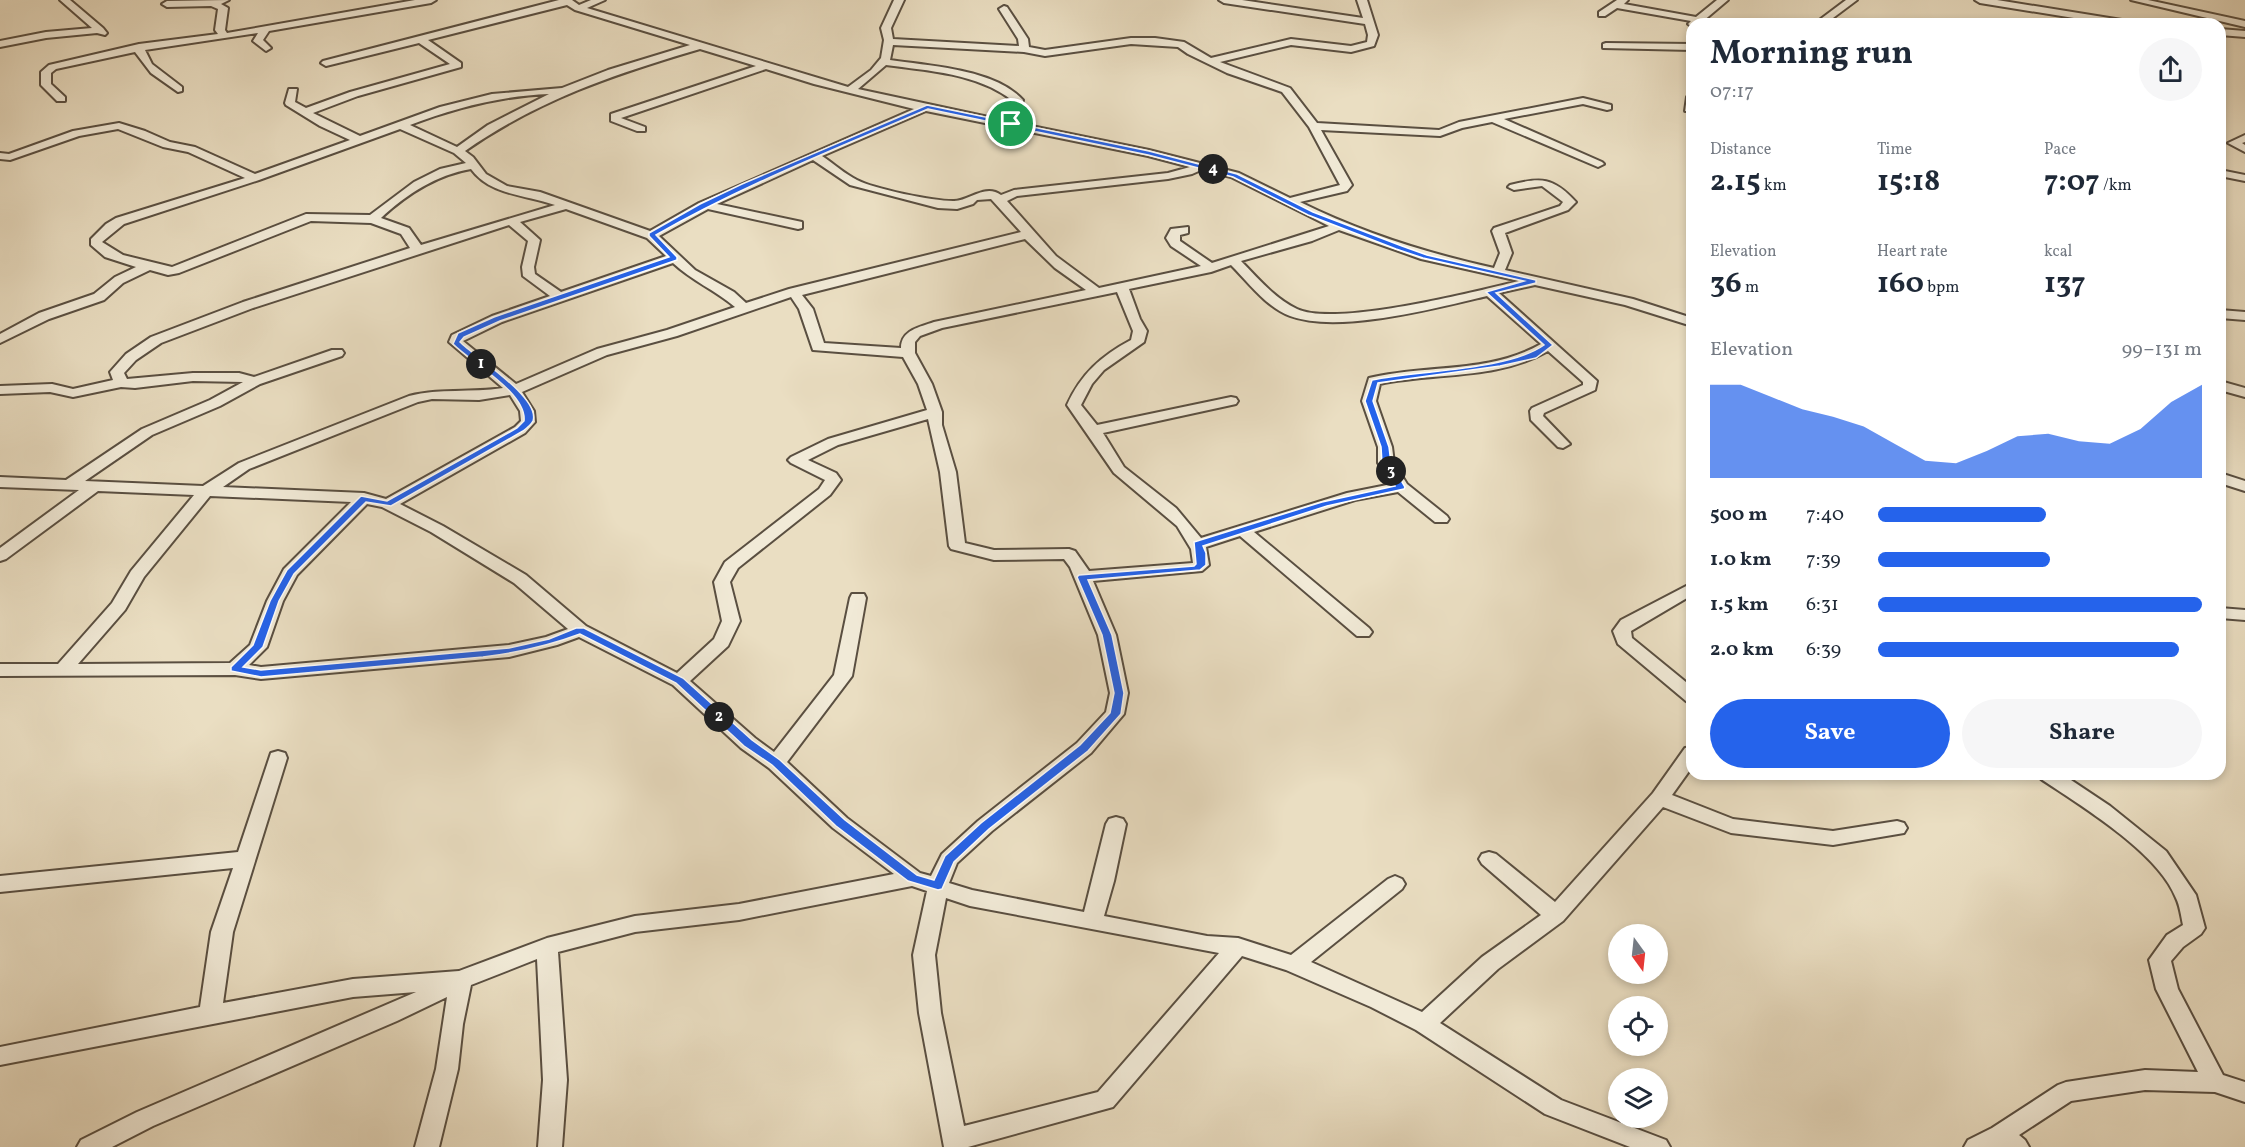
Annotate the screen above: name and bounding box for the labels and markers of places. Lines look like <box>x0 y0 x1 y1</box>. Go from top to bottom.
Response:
pin <box>985 98 1036 149</box>
pin: 4 <box>1198 154 1228 184</box>
pin: 1 <box>466 349 496 379</box>
pin: 3 <box>1376 456 1406 486</box>
pin: 2 <box>704 702 734 732</box>

